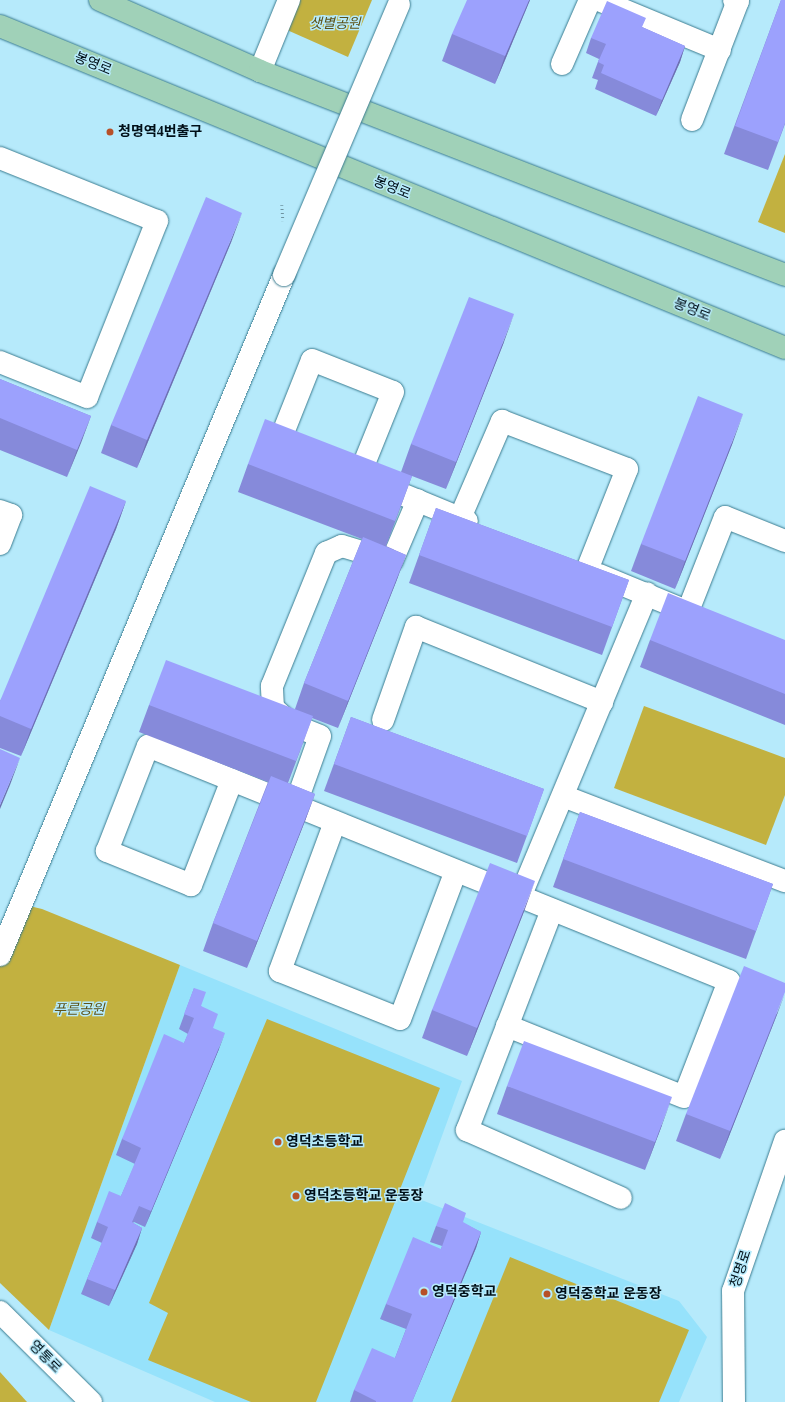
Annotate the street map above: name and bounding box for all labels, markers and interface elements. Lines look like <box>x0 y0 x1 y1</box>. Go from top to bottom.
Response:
park label: 샛별공원 <box>309 16 361 32</box>
street label: 봉영로 <box>72 49 114 79</box>
place label: 청명역4번출구 <box>118 124 202 140</box>
marker: 청명역4번출구 <box>105 127 115 137</box>
street label: 봉영로 <box>371 173 413 203</box>
street label: 봉영로 <box>671 295 713 325</box>
park label: 푸른공원 <box>53 1002 105 1018</box>
place label: 영덕초등학교 <box>286 1134 363 1150</box>
marker: 영덕초등학교 <box>273 1137 283 1147</box>
place label: 영덕초등학교 운동장 <box>304 1188 423 1204</box>
marker: 영덕초등학교 운동장 <box>291 1191 301 1201</box>
street label: 청명로 <box>727 1248 755 1290</box>
place label: 영덕중학교 <box>432 1284 496 1300</box>
place label: 영덕중학교 운동장 <box>555 1286 662 1302</box>
marker: 영덕중학교 <box>419 1287 429 1297</box>
marker: 영덕중학교 운동장 <box>542 1289 552 1299</box>
street label: 영통로 <box>25 1337 65 1377</box>

